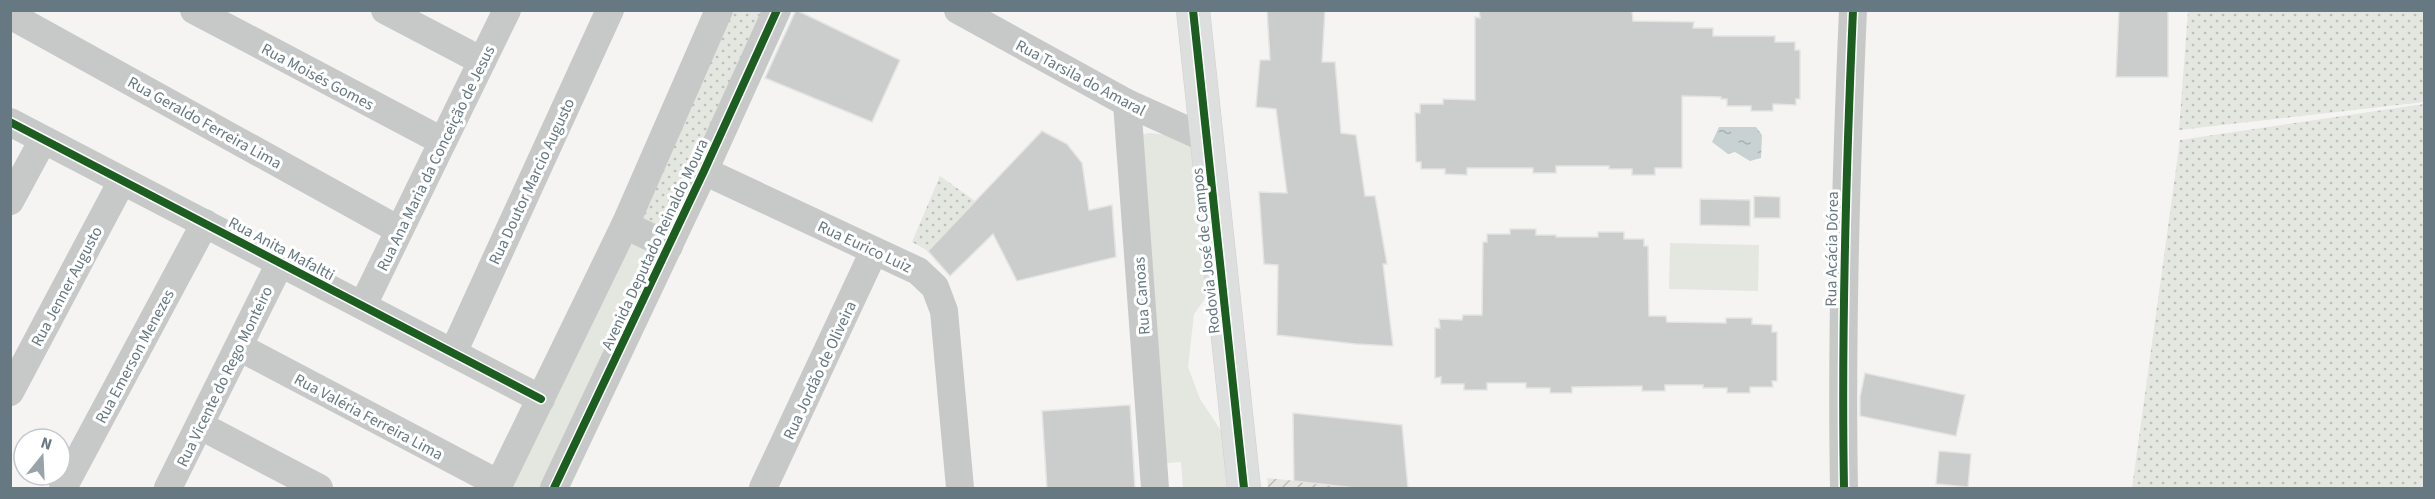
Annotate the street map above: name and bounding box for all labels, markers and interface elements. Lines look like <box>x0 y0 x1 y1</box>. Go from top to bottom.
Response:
street label: Rua Tarsila do Amaral <box>1012 34 1149 121</box>
street label: Rua Moisés Gomes <box>257 38 378 116</box>
street label: Rua Ana Maria da Conceição de Jesus <box>372 42 500 275</box>
street label: Rua Geraldo Ferreira Lima <box>124 71 285 174</box>
street label: Rua Doutor Marcio Augusto <box>484 95 580 268</box>
street label: Avenida Deputado Reinaldo Moura <box>596 135 714 354</box>
street label: Rodovia José de Campos <box>1186 167 1226 335</box>
street label: Rua Acácia Dórea <box>1820 191 1844 307</box>
street label: Rua Anita Mafaltti <box>225 212 339 286</box>
street label: Rua Eurico Luiz <box>814 215 915 278</box>
street label: Rua Jenner Augusto <box>26 223 108 350</box>
street label: Rua Canoas <box>1128 256 1156 336</box>
street label: Rua Vicente do Rego Monteiro <box>171 282 278 471</box>
street label: Rua Emerson Menezes <box>90 285 180 427</box>
street label: Rua Jordão de Oliveira <box>778 297 862 443</box>
street label: Rua Valéria Ferreira Lima <box>290 368 447 465</box>
north arrow <box>12 427 72 487</box>
text: N <box>38 432 55 456</box>

